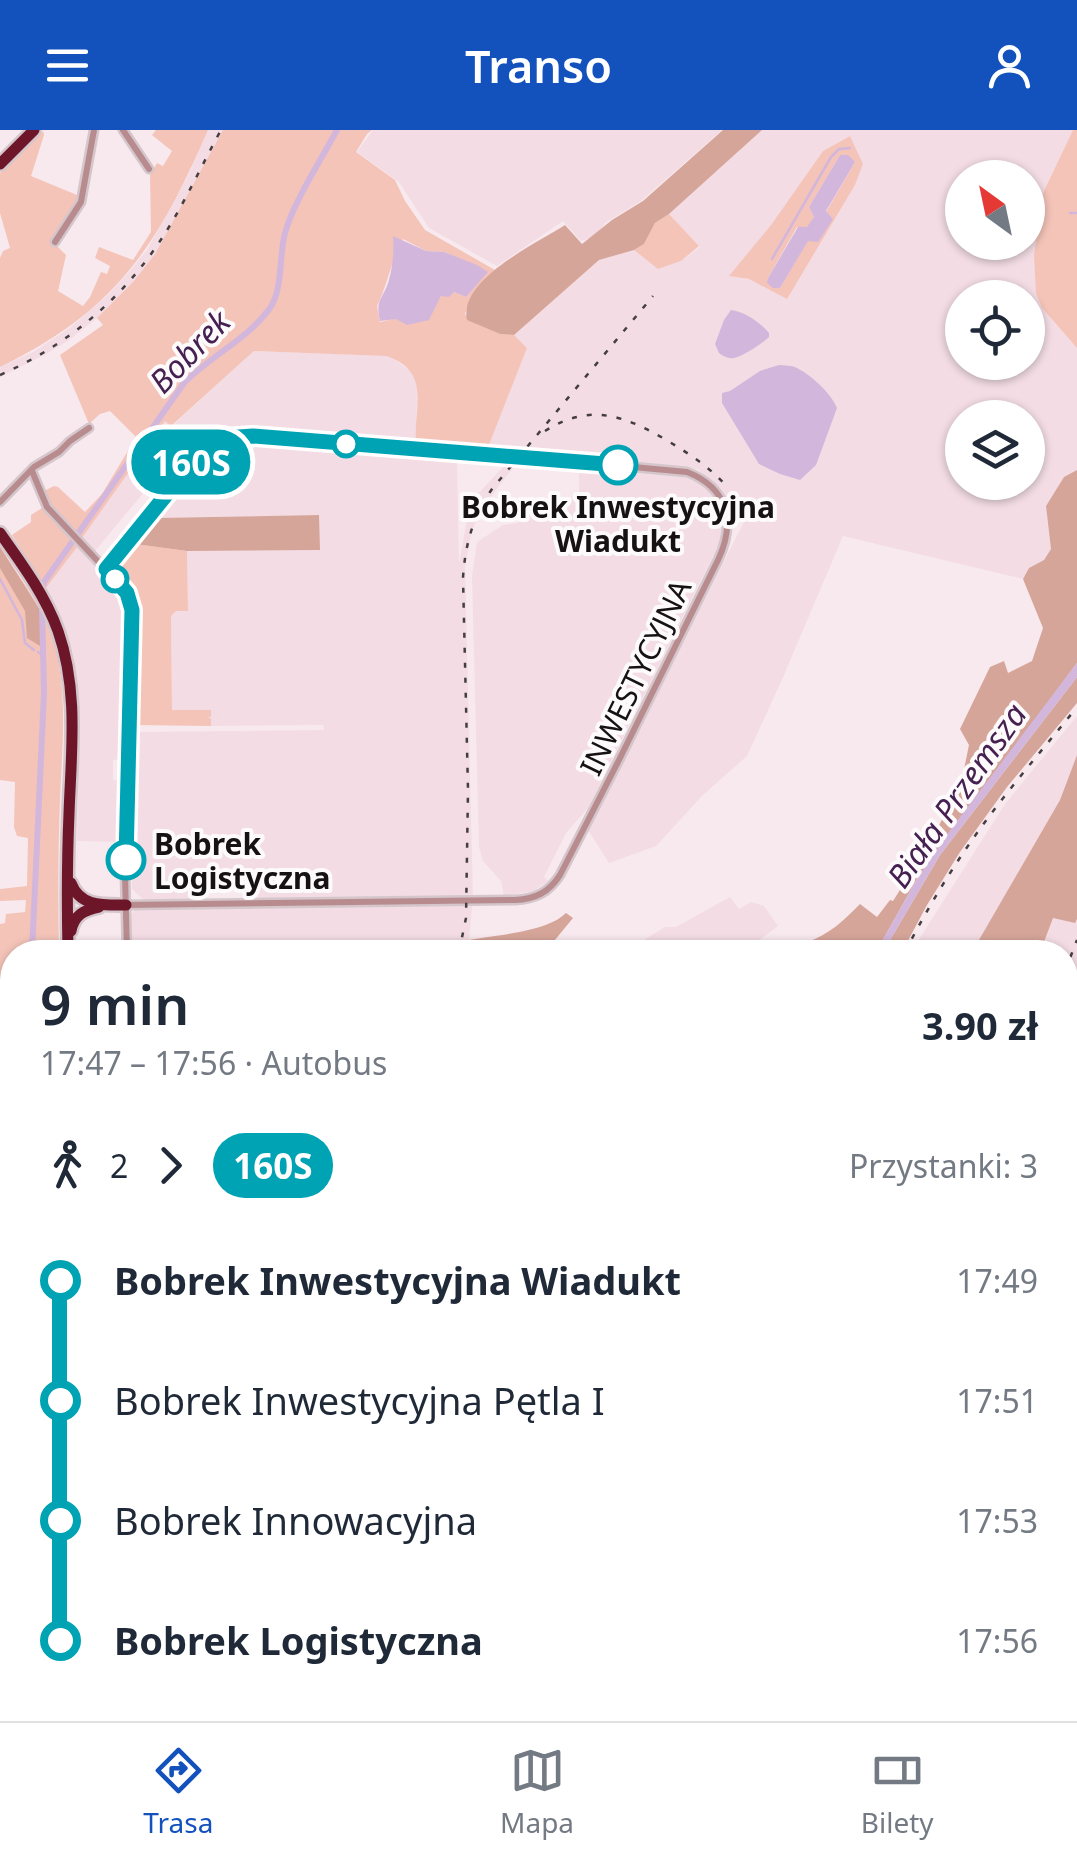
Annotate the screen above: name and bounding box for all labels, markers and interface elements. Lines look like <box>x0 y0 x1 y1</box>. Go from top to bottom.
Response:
text: Transo <box>465 35 612 96</box>
icon: menu <box>40 38 95 93</box>
icon: person <box>982 38 1037 93</box>
north arrow <box>945 160 1045 260</box>
map controls <box>945 160 1045 500</box>
button: locate <box>945 280 1045 380</box>
water label: Bobrek <box>139 299 240 402</box>
button: layers <box>945 400 1045 500</box>
line badge: 160S <box>121 430 261 494</box>
unlabelled marker <box>333 431 359 457</box>
text: 160S <box>151 439 231 486</box>
marker: Bobrek Inwestycyjna Wiadukt <box>599 446 637 484</box>
place label: Bobrek Inwestycyjna Wiadukt <box>461 486 775 561</box>
unlabelled marker <box>102 566 128 592</box>
street label: INWESTYCYJNA <box>570 571 701 782</box>
water label: Biała Przemsza <box>877 694 1035 896</box>
place label: Bobrek Logistyczna <box>154 823 330 898</box>
marker: Bobrek Logistyczna <box>107 841 145 879</box>
text: 9 min <box>40 966 189 1041</box>
text: 3.90 zł <box>922 999 1038 1051</box>
text: 17:47 – 17:56 · Autobus <box>40 1041 387 1084</box>
icon: walk <box>40 1138 95 1193</box>
icon: forward <box>143 1138 198 1193</box>
text: 160S <box>233 1142 313 1189</box>
text: 2 <box>110 1144 128 1187</box>
text: Przystanki: 3 <box>849 1144 1038 1187</box>
text: Bobrek Inwestycyjna Wiadukt <box>114 1254 681 1306</box>
text: 17:49 <box>956 1259 1038 1302</box>
text: Bobrek Inwestycyjna Pętla I <box>114 1374 605 1426</box>
text: 17:51 <box>956 1379 1038 1422</box>
text: Bobrek Innowacyjna <box>114 1494 477 1546</box>
text: 17:53 <box>956 1499 1038 1542</box>
text: Bobrek Logistyczna <box>114 1614 483 1666</box>
text: 17:56 <box>956 1619 1038 1662</box>
tab: Trasa <box>143 1743 213 1841</box>
tab: Mapa <box>500 1743 574 1841</box>
tab: Bilety <box>861 1743 934 1841</box>

